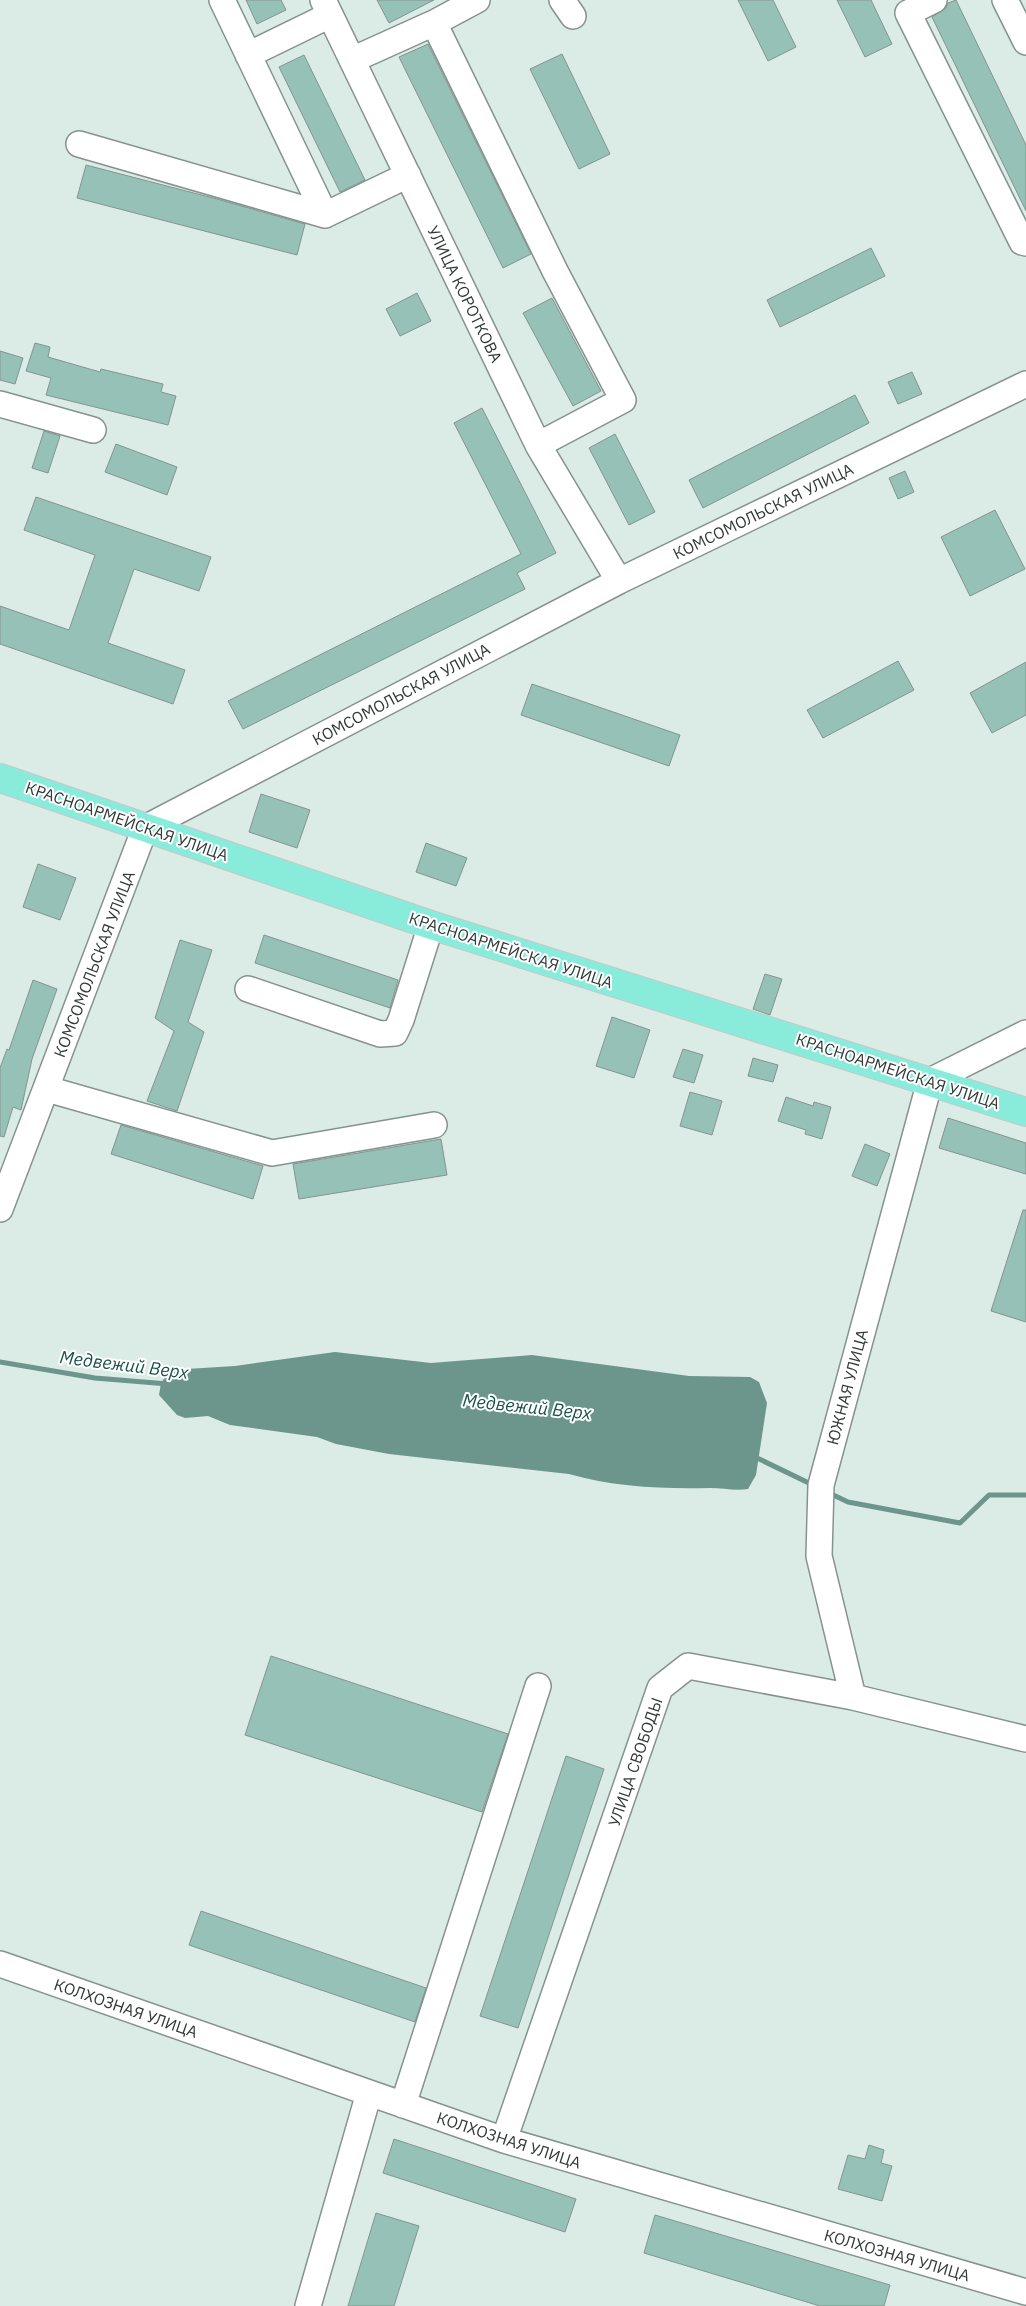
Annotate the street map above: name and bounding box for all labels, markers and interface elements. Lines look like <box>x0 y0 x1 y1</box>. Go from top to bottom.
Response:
street label: УЛИЦА КОРОТКОВА <box>423 222 507 366</box>
street label: КОМСОМОЛЬСКАЯ УЛИЦА <box>670 459 856 563</box>
street label: КОМСОМОЛЬСКАЯ УЛИЦА <box>309 639 493 749</box>
street label: КРАСНОАРМЕЙСКАЯ УЛИЦА <box>23 777 231 865</box>
street label: КОМСОМОЛЬСКАЯ УЛИЦА <box>49 868 139 1060</box>
street label: КРАСНОАРМЕЙСКАЯ УЛИЦА <box>407 908 615 992</box>
street label: КРАСНОАРМЕЙСКАЯ УЛИЦА <box>794 1029 1002 1113</box>
street label: ЮЖНАЯ УЛИЦА <box>822 1327 872 1447</box>
water label: Медвежий Верх <box>58 1345 191 1384</box>
water label: Медвежий Верх <box>462 1388 594 1425</box>
street label: УЛИЦА СВОБОДЫ <box>604 1695 666 1829</box>
street label: КОЛХОЗНАЯ УЛИЦА <box>51 1974 201 2042</box>
street label: КОЛХОЗНАЯ УЛИЦА <box>434 2107 584 2173</box>
street label: КОЛХОЗНАЯ УЛИЦА <box>822 2225 972 2285</box>

